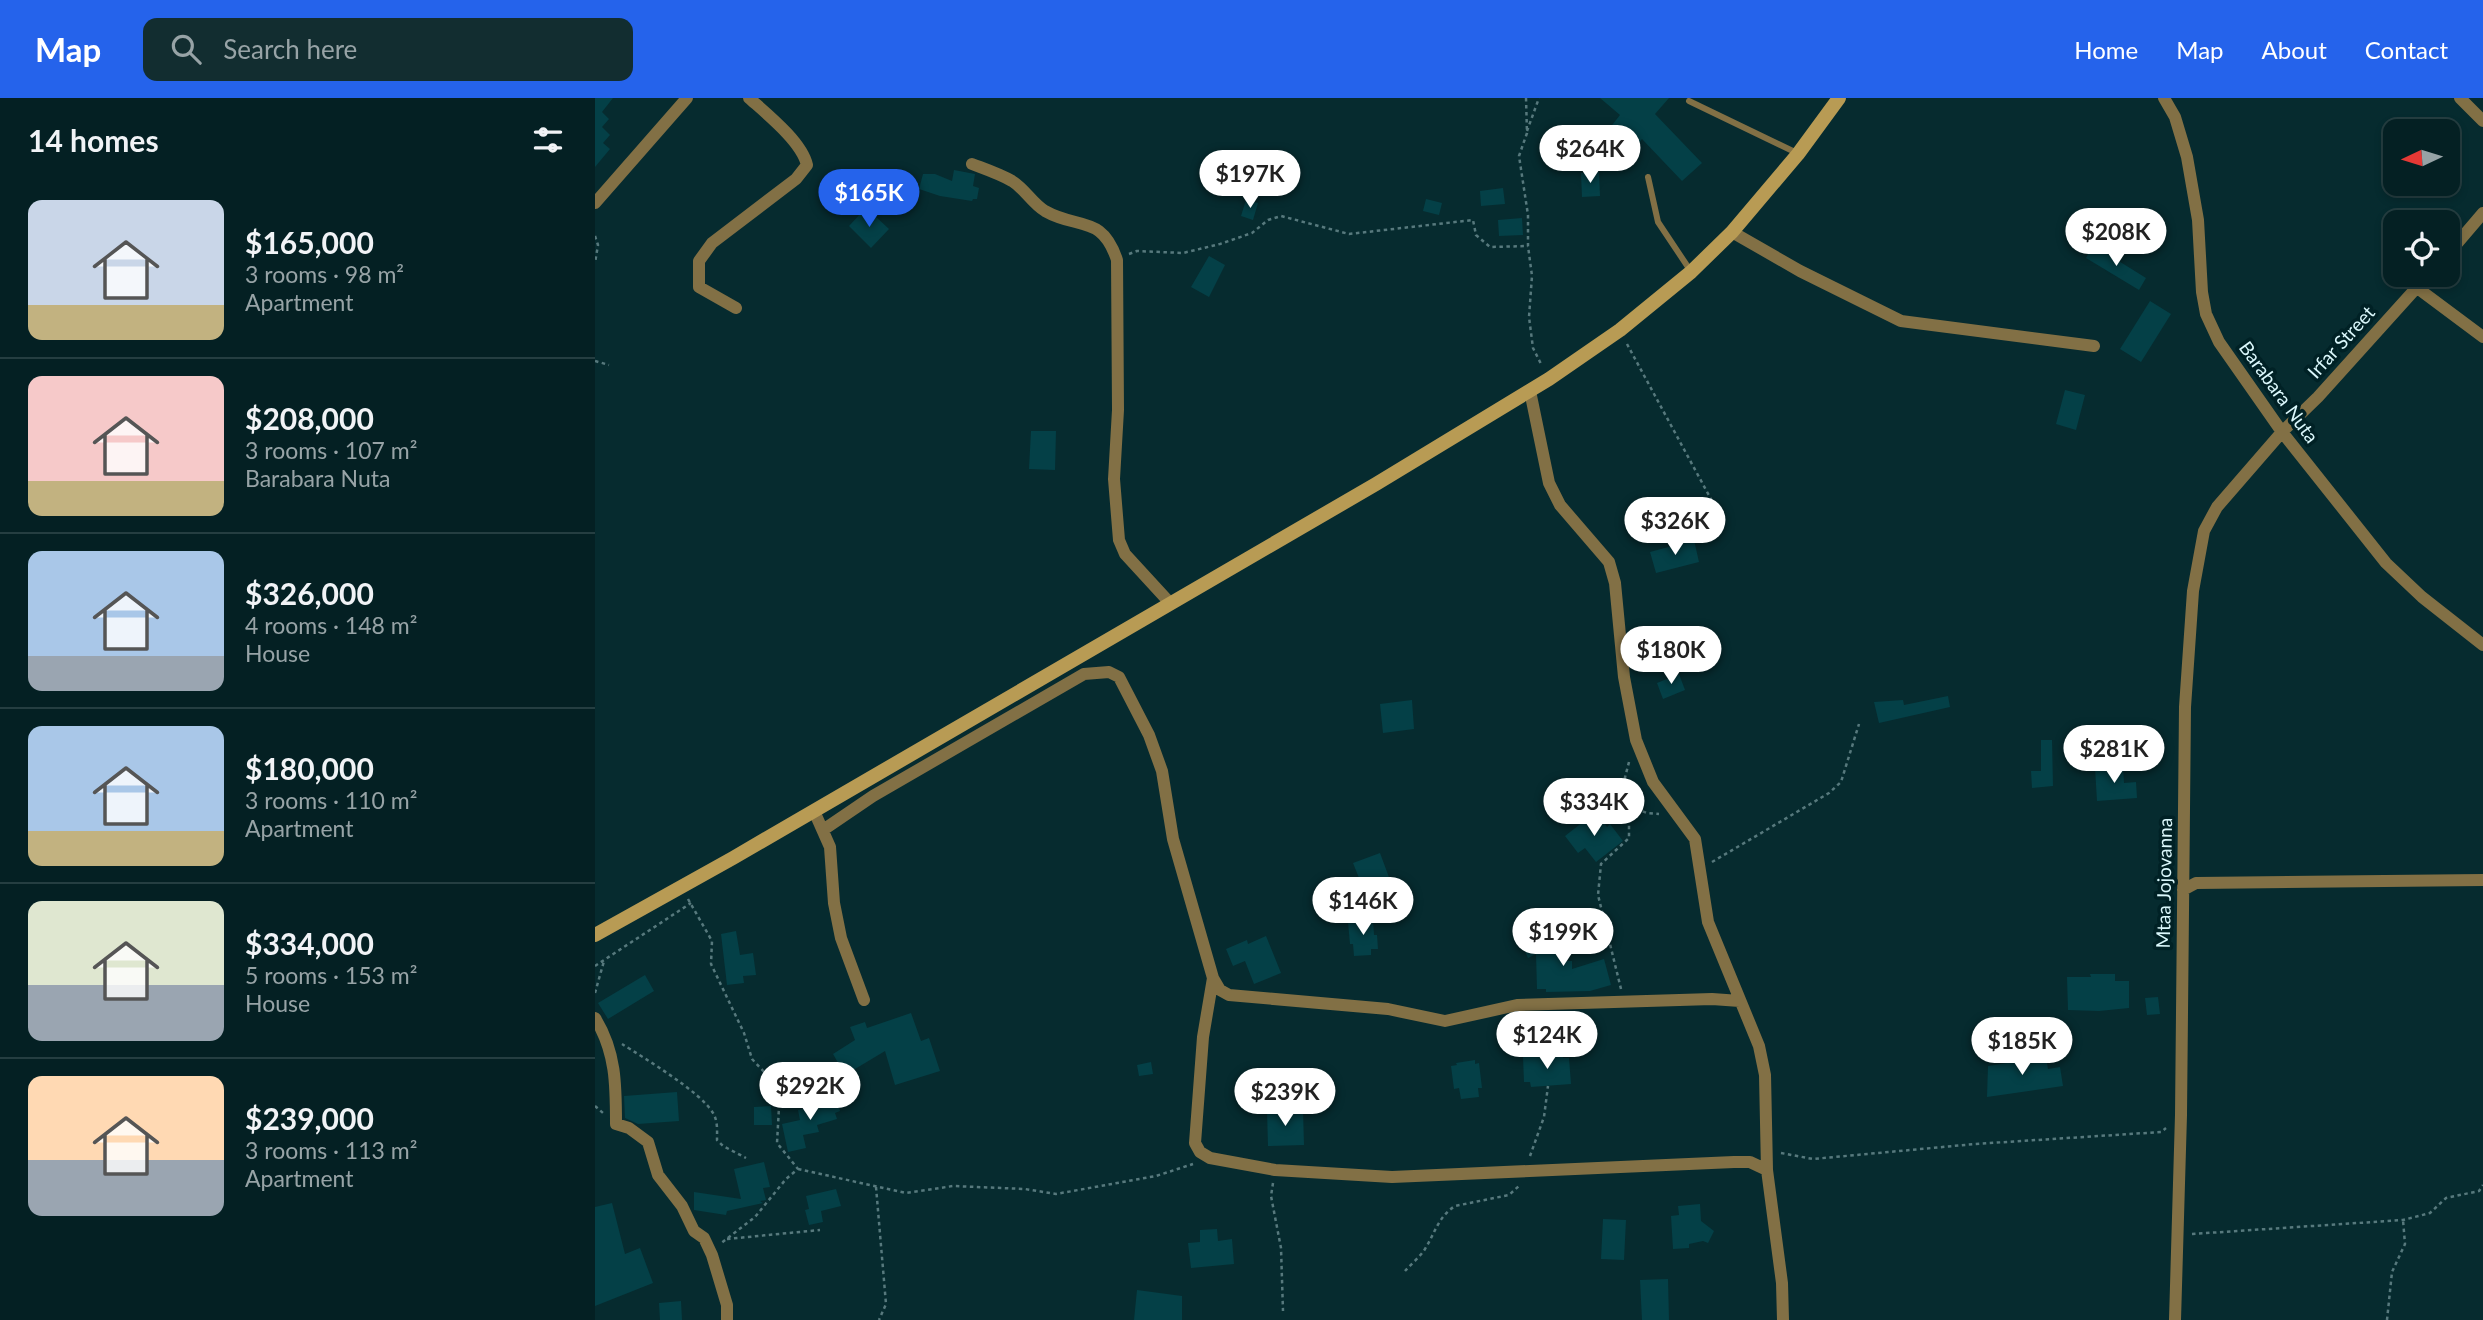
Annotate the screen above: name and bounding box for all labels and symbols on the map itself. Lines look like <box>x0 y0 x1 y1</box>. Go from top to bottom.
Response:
north arrow <box>2383 119 2461 196</box>
pin: $264K <box>1541 126 1639 185</box>
pin: $197K <box>1201 150 1299 210</box>
pin: $165K <box>820 170 918 229</box>
pin: $208K <box>2067 208 2165 268</box>
street label: Irfar Street <box>2302 301 2379 383</box>
street label: Barabara Nuta <box>2235 336 2324 447</box>
pin: $326K <box>1626 498 1724 557</box>
pin: $180K <box>1622 626 1720 686</box>
pin: $281K <box>2065 726 2163 785</box>
pin: $334K <box>1545 778 1643 838</box>
street label: Mtaa Jojovanna <box>2151 818 2176 948</box>
pin: $146K <box>1314 878 1412 937</box>
pin: $199K <box>1514 908 1612 968</box>
pin: $124K <box>1498 1012 1596 1071</box>
pin: $185K <box>1973 1018 2071 1077</box>
pin: $292K <box>761 1062 859 1122</box>
pin: $239K <box>1236 1068 1334 1128</box>

